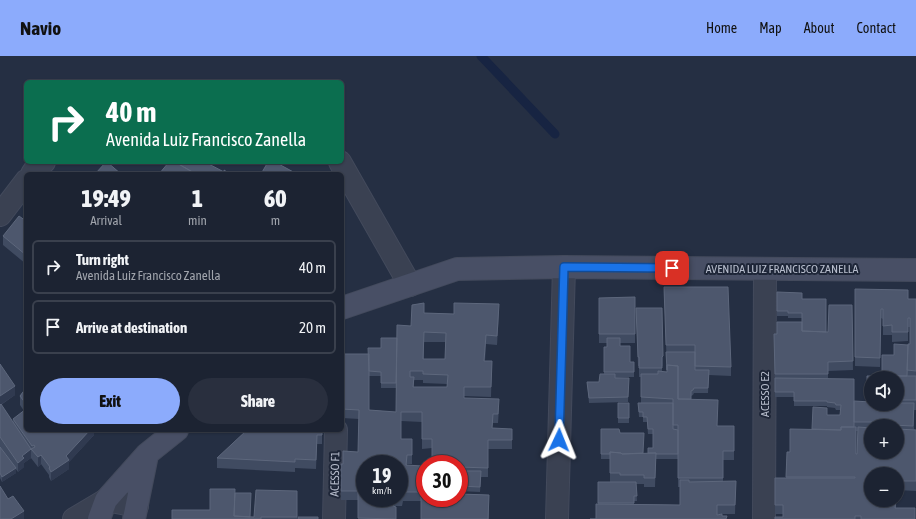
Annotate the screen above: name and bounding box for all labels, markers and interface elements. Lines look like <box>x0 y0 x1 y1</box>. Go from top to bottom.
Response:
text: Navio <box>20 17 61 39</box>
text: Home <box>706 20 737 36</box>
text: Map <box>759 20 782 36</box>
text: About <box>804 20 835 36</box>
text: Contact <box>857 20 896 36</box>
icon: right <box>40 96 92 148</box>
text: 40 m <box>106 96 156 128</box>
text: Avenida Luiz Francisco Zanella <box>106 129 306 150</box>
text: 19:49 <box>81 185 131 212</box>
text: 1 <box>192 185 203 212</box>
text: 60 <box>264 185 287 212</box>
text: Arrival <box>90 213 122 228</box>
text: min <box>188 213 207 228</box>
text: m <box>271 213 280 228</box>
text: Turn right <box>76 251 129 268</box>
pin <box>655 251 689 285</box>
icon: right <box>42 256 64 278</box>
icon: arrive <box>661 257 683 279</box>
text: 40 m <box>299 259 326 276</box>
street label: AVENIDA LUIZ FRANCISCO ZANELLA <box>706 262 858 276</box>
text: Avenida Luiz Francisco Zanella <box>76 268 221 283</box>
icon: arrive <box>42 316 64 338</box>
text: Arrive at destination <box>76 319 187 336</box>
text: 20 m <box>299 319 326 336</box>
street label: ACESSO E2 <box>758 371 772 417</box>
map controls <box>864 371 904 507</box>
button: sound <box>864 371 904 411</box>
button: Exit <box>40 378 180 424</box>
button: Share <box>188 378 328 424</box>
position arrow <box>538 419 580 461</box>
button: + <box>864 419 904 459</box>
street label: ACESSO F1 <box>328 451 342 497</box>
speed limit sign: 30 <box>416 455 468 507</box>
text: 19 <box>373 464 391 487</box>
button: − <box>864 467 904 507</box>
text: km/h <box>372 485 392 496</box>

